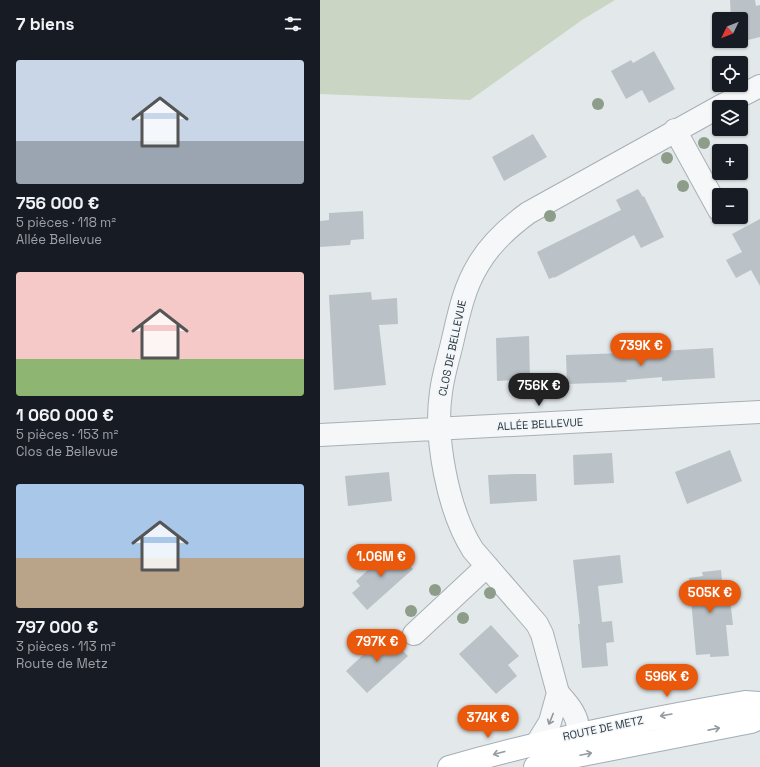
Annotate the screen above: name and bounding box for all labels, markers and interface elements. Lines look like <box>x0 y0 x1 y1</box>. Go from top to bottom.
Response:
north arrow <box>712 12 748 48</box>
map controls <box>712 12 748 224</box>
text: 7 biens <box>16 13 74 35</box>
icon: filters <box>282 13 304 35</box>
button: locate <box>712 56 748 92</box>
icon: home <box>124 86 196 158</box>
button: layers <box>712 100 748 136</box>
button: + <box>712 144 748 180</box>
button: − <box>712 188 748 224</box>
text: 756 000 € <box>16 192 99 214</box>
text: 5 pièces · 118 m² <box>16 214 116 231</box>
text: Allée Bellevue <box>16 231 102 248</box>
icon: home <box>124 298 196 370</box>
street label: CLOS DE BELLEVUE <box>435 299 469 397</box>
pin: 739K € <box>608 333 674 367</box>
text: 739K € <box>619 337 663 354</box>
pin: 756K € <box>506 373 572 407</box>
text: 756K € <box>517 377 561 394</box>
text: 1 060 000 € <box>16 404 114 426</box>
street label: ALLÉE BELLEVUE <box>497 415 583 433</box>
text: 5 pièces · 153 m² <box>16 426 118 443</box>
text: Clos de Bellevue <box>16 443 118 460</box>
icon: home <box>124 510 196 582</box>
pin: 1.06M € <box>344 544 418 578</box>
text: 1.06M € <box>356 548 406 565</box>
pin: 505K € <box>677 580 743 614</box>
text: 505K € <box>688 584 732 601</box>
text: 797 000 € <box>16 616 98 638</box>
pin: 797K € <box>344 629 410 663</box>
text: 797K € <box>356 633 398 650</box>
text: 3 pièces · 113 m² <box>16 638 116 655</box>
text: Route de Metz <box>16 655 108 672</box>
pin: 596K € <box>634 664 700 698</box>
text: 596K € <box>645 668 689 685</box>
pin: 374K € <box>455 705 521 739</box>
text: 374K € <box>466 709 510 726</box>
one-way arrow <box>660 711 673 719</box>
one-way arrow <box>546 713 554 725</box>
street label: ROUTE DE METZ <box>561 713 645 743</box>
one-way arrow <box>707 725 720 733</box>
one-way arrow <box>493 750 506 758</box>
one-way arrow <box>579 750 592 758</box>

